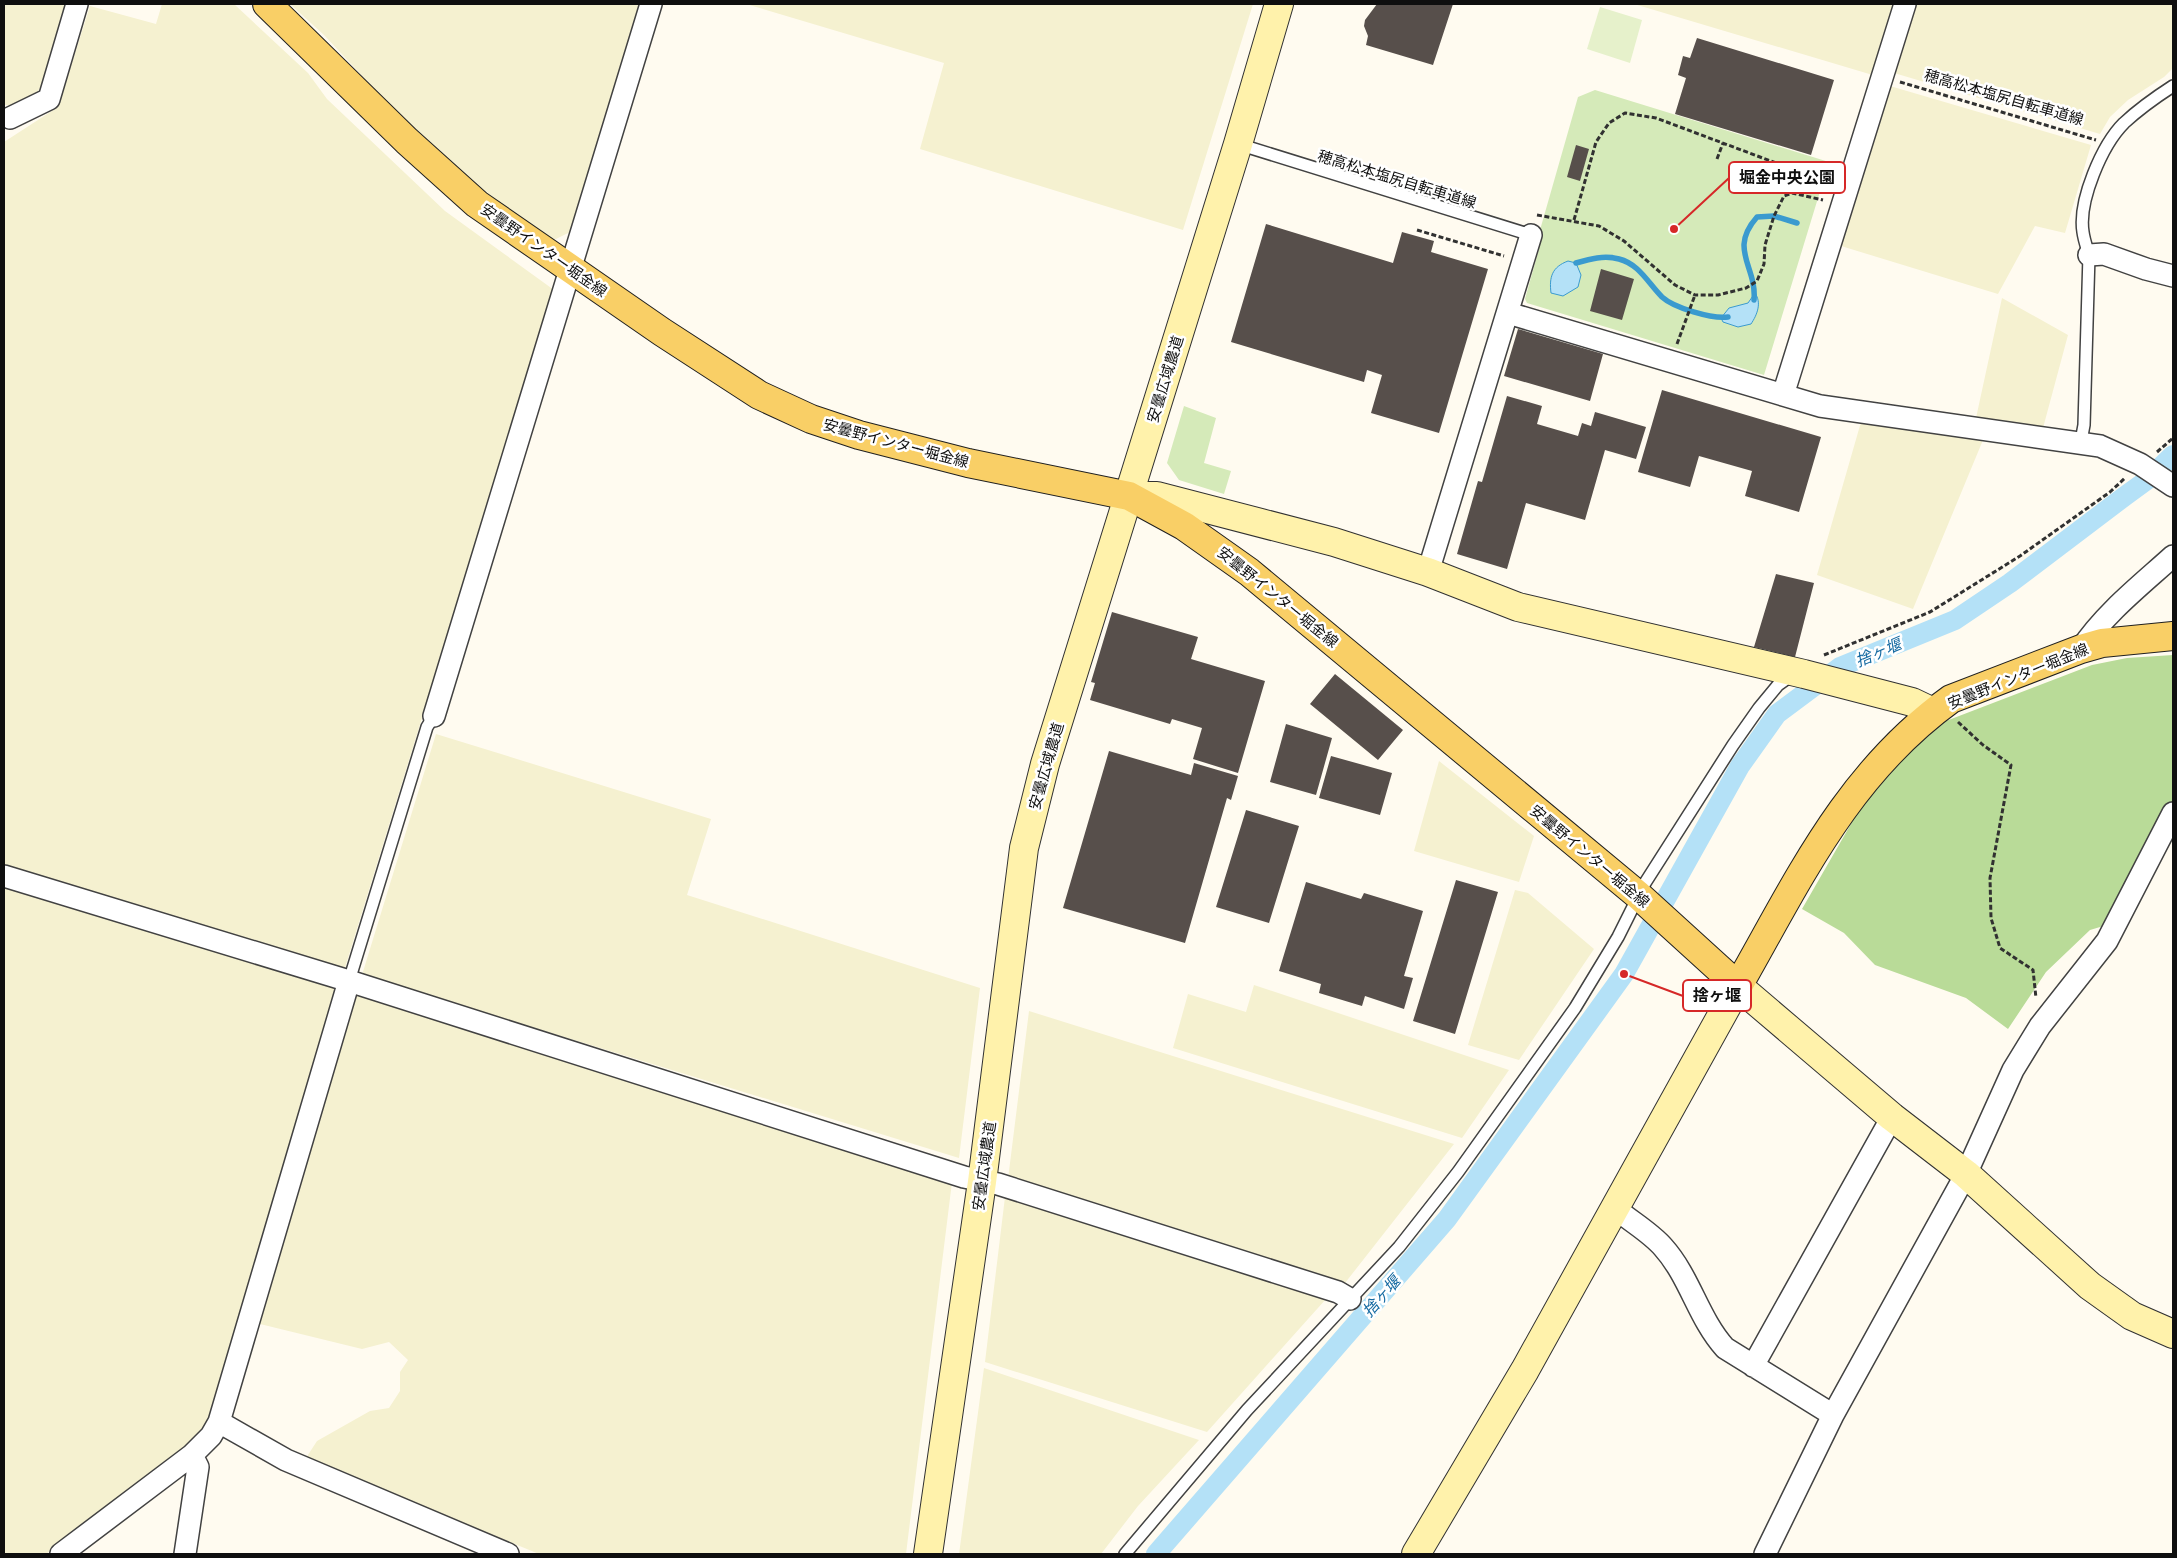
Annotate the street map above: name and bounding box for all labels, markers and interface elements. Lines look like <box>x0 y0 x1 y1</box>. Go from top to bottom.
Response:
street label: 穂高松本塩尻自転車道線 <box>1922 64 2086 130</box>
street label: 穂高松本塩尻自転車道線 <box>1315 145 1479 213</box>
callout: 堀金中央公園 <box>1729 162 1845 193</box>
text: 堀金中央公園 <box>1739 166 1835 188</box>
street label: 安曇野インター堀金線 <box>477 198 611 302</box>
street label: 安曇広域農道 <box>1142 333 1188 425</box>
street label: 安曇野インター堀金線 <box>821 413 971 473</box>
street label: 安曇野インター堀金線 <box>1213 542 1343 652</box>
water label: 捨ヶ堰 <box>1852 631 1907 672</box>
street label: 安曇野インター堀金線 <box>1945 638 2091 714</box>
street label: 安曇広域農道 <box>1024 720 1068 812</box>
street label: 安曇野インター堀金線 <box>1526 800 1654 912</box>
callout: 捨ヶ堰 <box>1683 980 1751 1011</box>
text: 捨ヶ堰 <box>1693 984 1741 1006</box>
street label: 安曇広域農道 <box>967 1120 1001 1212</box>
water label: 捨ヶ堰 <box>1357 1268 1407 1321</box>

